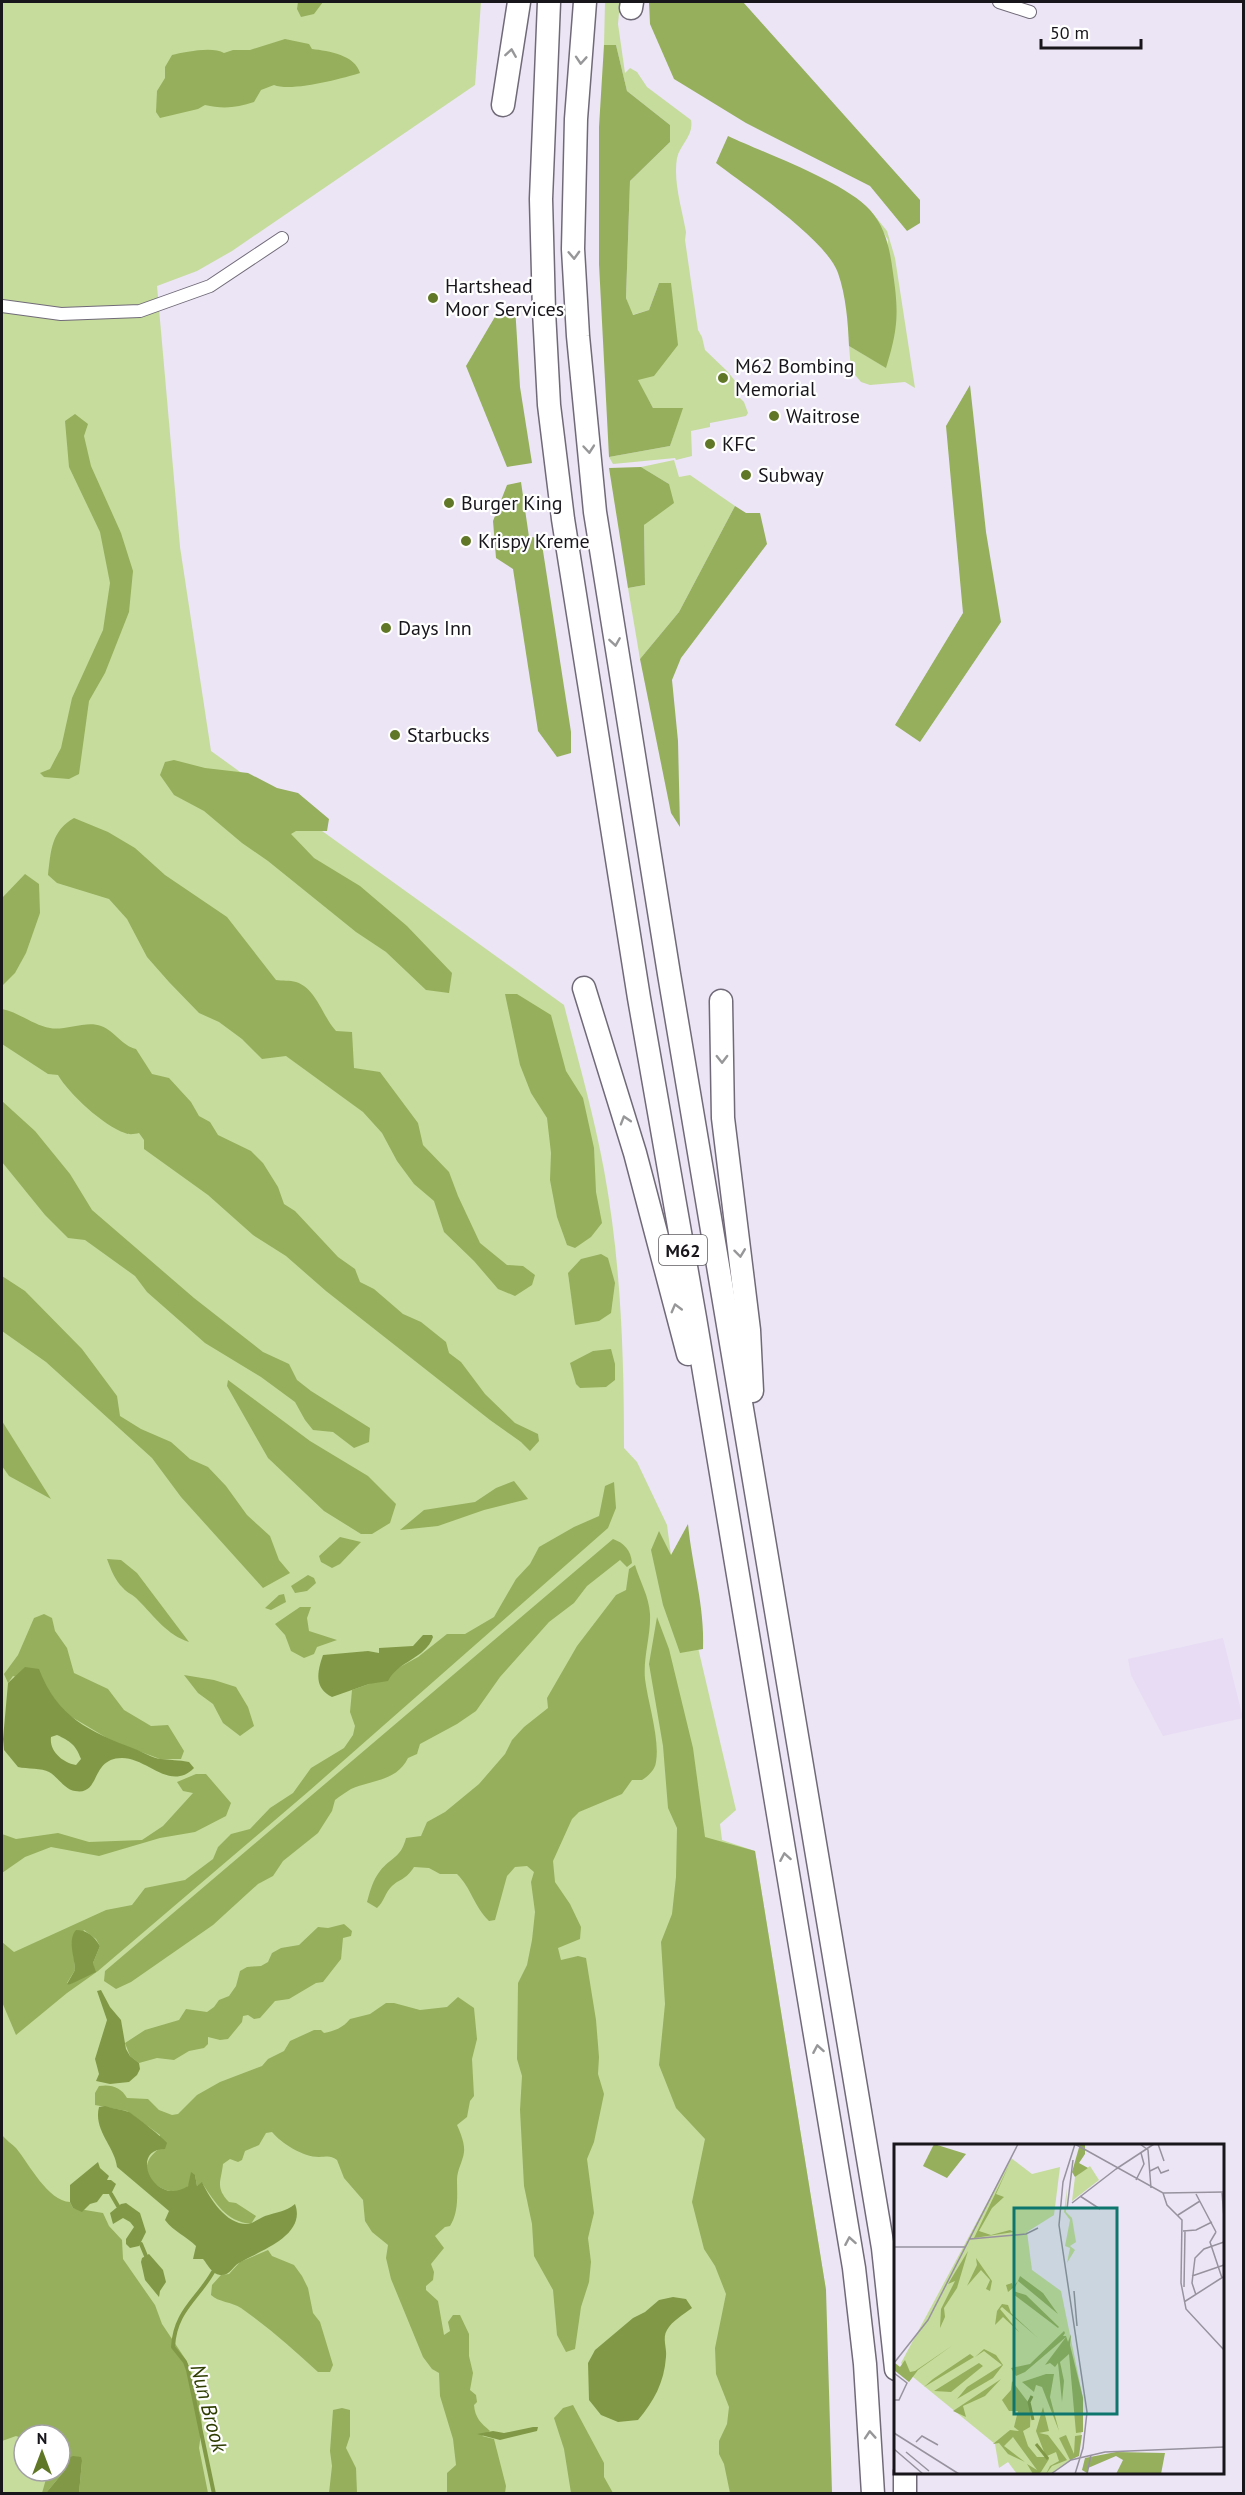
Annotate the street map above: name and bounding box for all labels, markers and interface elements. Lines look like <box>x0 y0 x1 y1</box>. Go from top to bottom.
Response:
scale bar <box>1041 12 1142 50</box>
text: 50 m <box>1050 21 1089 44</box>
one-way arrow <box>505 48 517 58</box>
one-way arrow <box>575 55 588 64</box>
one-way arrow <box>567 250 580 259</box>
place label: Hartshead Moor Services <box>445 273 564 322</box>
marker: Hartshead Moor Services <box>426 291 440 305</box>
place label: M62 Bombing Memorial <box>735 353 854 402</box>
marker: M62 Bombing Memorial <box>716 371 730 385</box>
place label: Waitrose <box>786 403 860 429</box>
marker: Waitrose <box>767 409 781 423</box>
place label: KFC <box>722 431 756 457</box>
marker: KFC <box>703 437 717 451</box>
one-way arrow <box>582 444 595 454</box>
place label: Subway <box>758 462 825 488</box>
marker: Subway <box>739 468 753 482</box>
place label: Burger King <box>461 490 563 516</box>
marker: Burger King <box>442 496 456 510</box>
place label: Krispy Kreme <box>478 528 590 554</box>
marker: Krispy Kreme <box>459 534 473 548</box>
place label: Days Inn <box>398 615 472 641</box>
marker: Days Inn <box>379 621 393 635</box>
one-way arrow <box>608 637 621 647</box>
place label: Starbucks <box>407 722 490 748</box>
marker: Starbucks <box>388 728 402 742</box>
one-way arrow <box>716 1055 728 1064</box>
one-way arrow <box>620 1115 632 1126</box>
road number: M62 <box>659 1235 707 1265</box>
one-way arrow <box>733 1249 745 1258</box>
one-way arrow <box>671 1303 683 1314</box>
one-way arrow <box>780 1852 792 1861</box>
one-way arrow <box>812 2044 824 2054</box>
inset map <box>894 2144 1224 2474</box>
one-way arrow <box>844 2237 857 2247</box>
water label: Nun Brook <box>184 2361 234 2456</box>
north arrow <box>12 2423 72 2483</box>
text: N <box>37 2428 47 2448</box>
one-way arrow <box>864 2431 877 2440</box>

